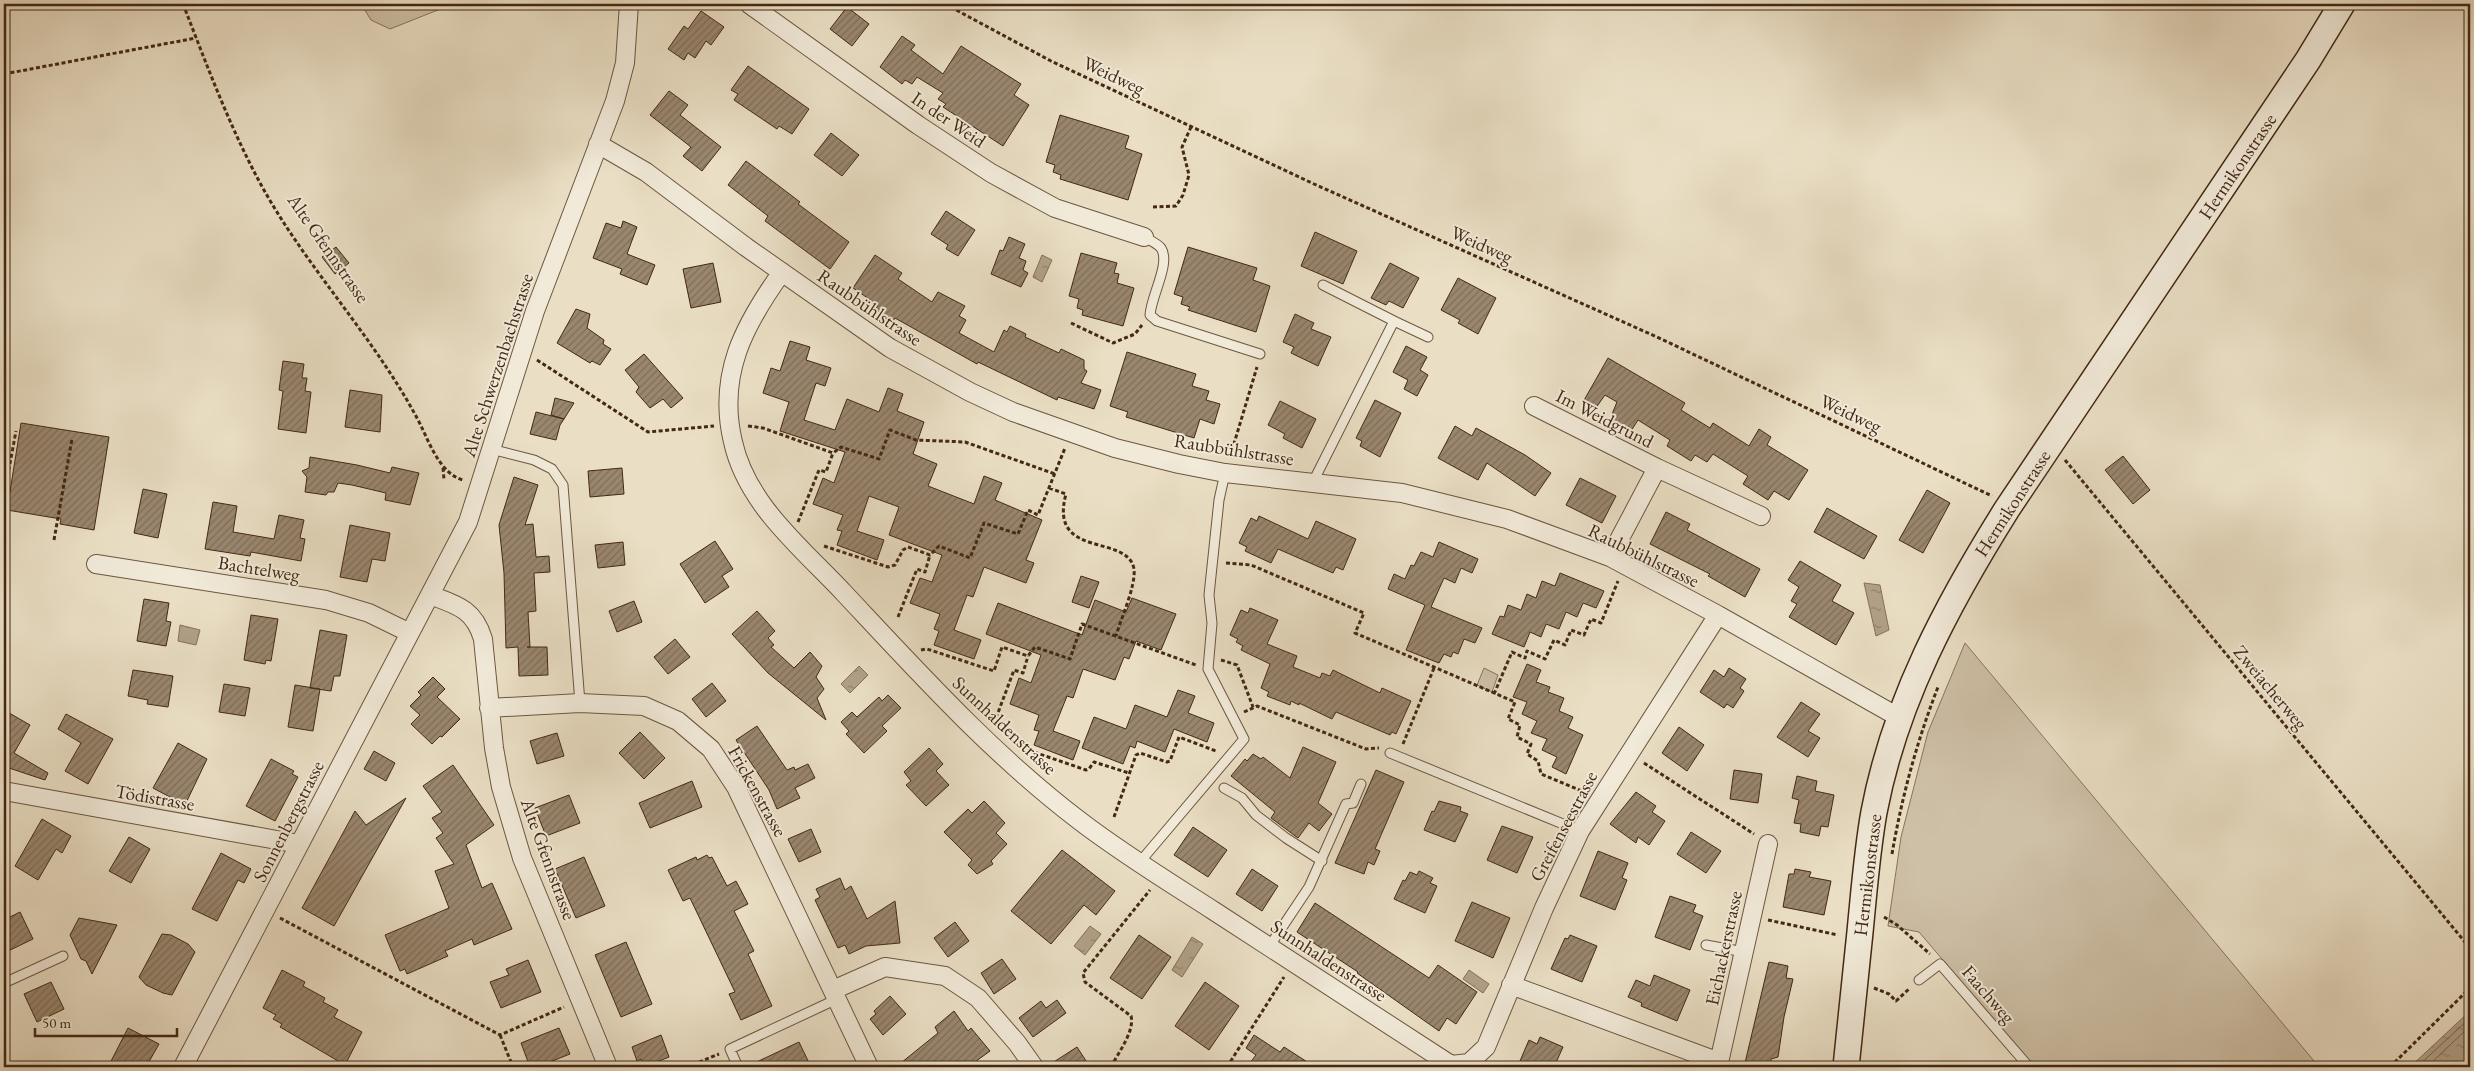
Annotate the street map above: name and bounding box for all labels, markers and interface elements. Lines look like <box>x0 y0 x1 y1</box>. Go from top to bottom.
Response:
street label: Weidweg <box>1079 50 1149 101</box>
street label: In der Weid <box>907 85 991 154</box>
street label: Hermikonstrasse <box>2193 108 2282 224</box>
street label: Alte Gfennstrasse <box>281 188 375 308</box>
street label: Weidweg <box>1447 220 1517 269</box>
street label: Raubbühlstrasse <box>813 263 927 352</box>
street label: Alte Schwerzenbachstrasse <box>456 270 539 461</box>
street label: Im Weidgrund <box>1552 383 1658 454</box>
street label: Weidweg <box>1816 388 1886 439</box>
street label: Raubbühlstrasse <box>1172 428 1296 471</box>
street label: Hermikonstrasse <box>1969 445 2056 562</box>
street label: Raubbühlstrasse <box>1584 518 1704 593</box>
street label: Bachtelweg <box>216 550 302 587</box>
street label: Zweiacherweg <box>2228 640 2314 735</box>
street label: Sunnhaldenstrasse <box>947 671 1062 780</box>
street label: Frickenstrasse <box>722 741 793 841</box>
street label: Sonnenbergstrasse <box>247 756 330 886</box>
street label: Greifenseestrasse <box>1524 767 1603 886</box>
street label: Tödistrasse <box>113 778 197 817</box>
street label: Alte Gfennstrasse <box>515 794 582 923</box>
street label: Hermikonstrasse <box>1848 813 1887 937</box>
street label: Eichackerstrasse <box>1699 888 1748 1008</box>
street label: Sunnhaldenstrasse <box>1266 914 1392 1007</box>
street label: Faachweg <box>1956 960 2021 1029</box>
scale bar <box>35 1006 178 1038</box>
text: 50 m <box>42 1013 71 1032</box>

